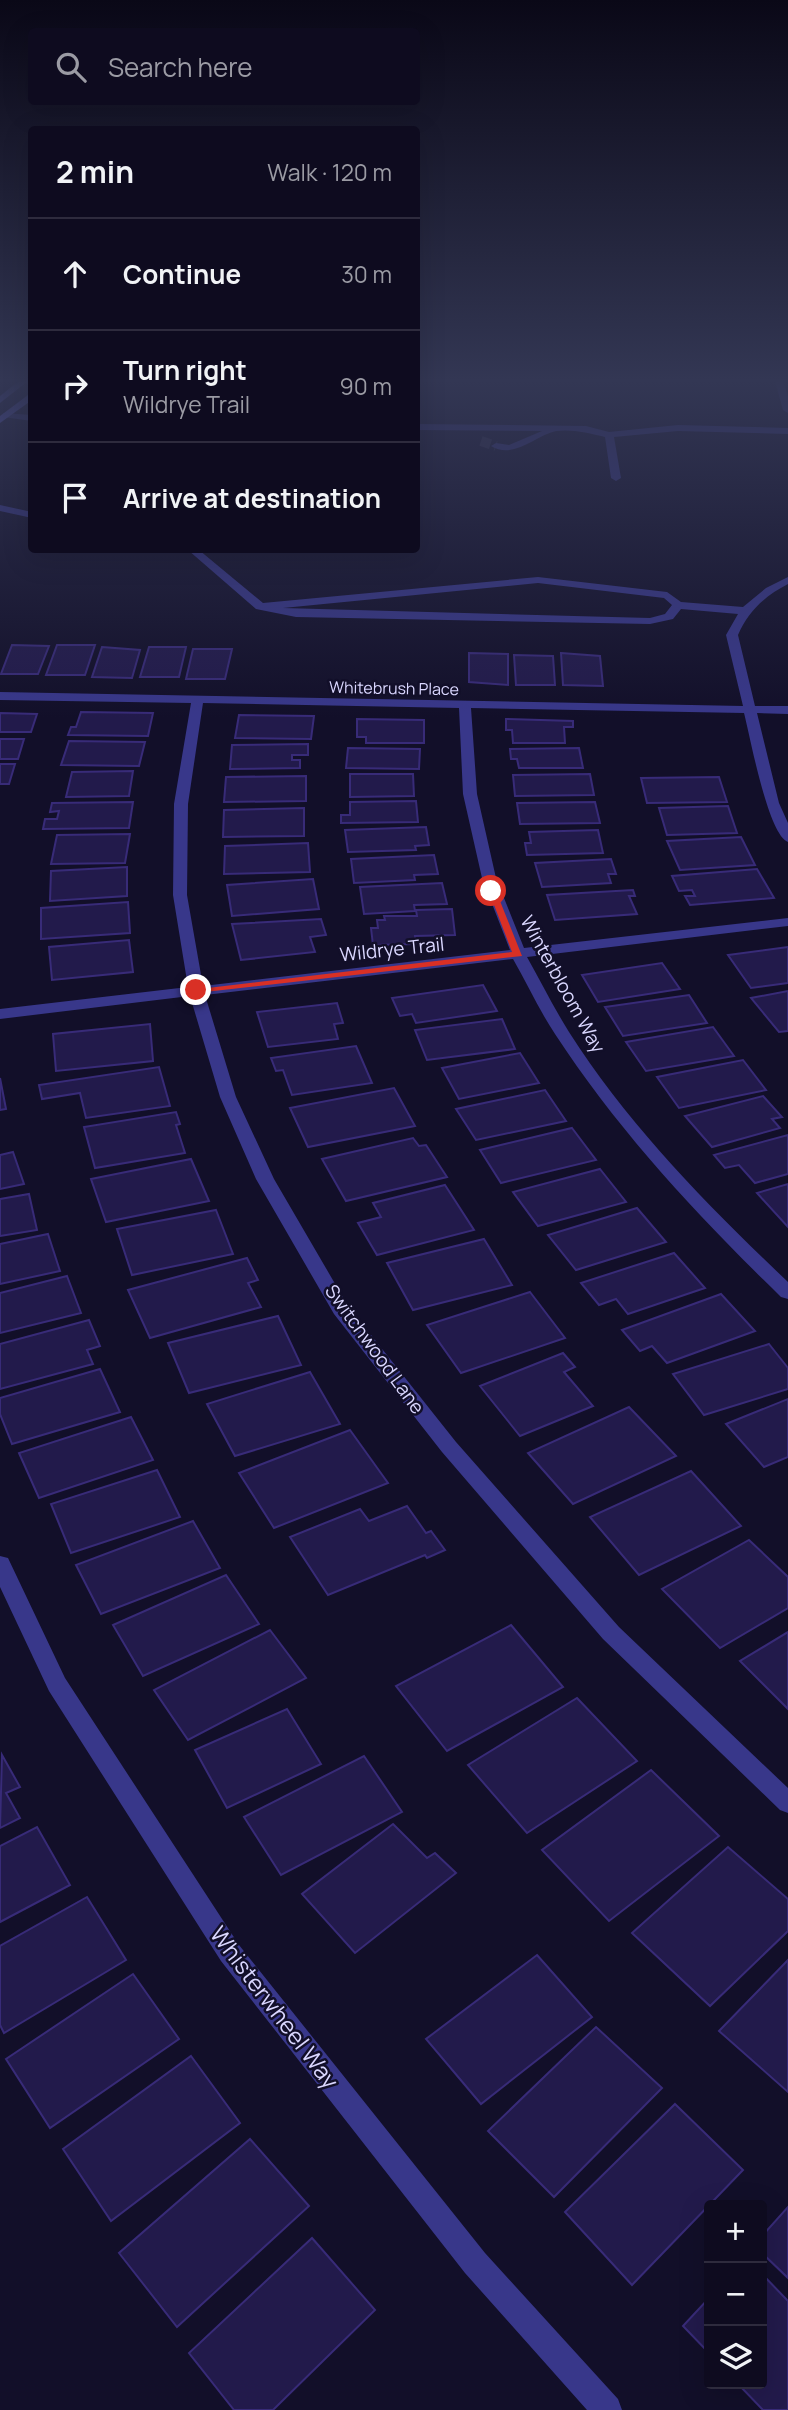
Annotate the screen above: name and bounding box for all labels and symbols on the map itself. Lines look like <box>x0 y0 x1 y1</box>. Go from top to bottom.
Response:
street label: Whitebrush Place <box>329 676 459 700</box>
route start <box>475 875 506 906</box>
street label: Winterbloom Way <box>514 911 612 1057</box>
street label: Wildrye Trail <box>338 931 446 967</box>
route end <box>180 974 211 1005</box>
street label: Switchwood Lane <box>319 1279 431 1419</box>
street label: Whisterwheel Way <box>203 1919 347 2095</box>

